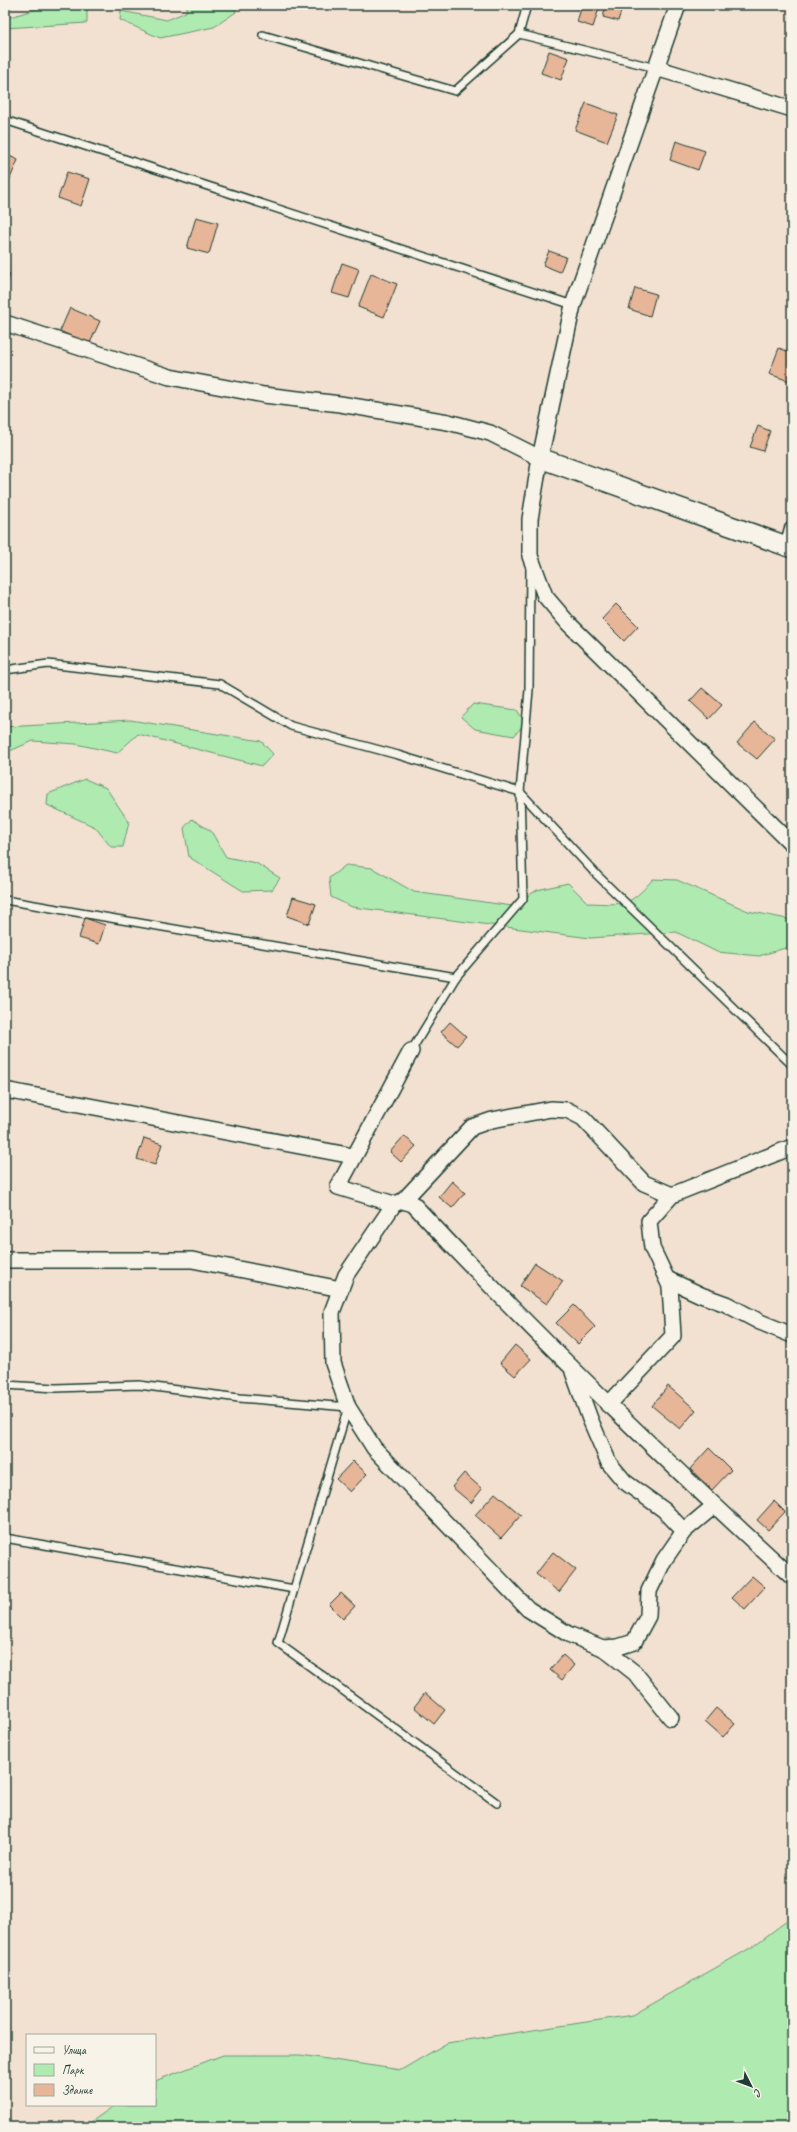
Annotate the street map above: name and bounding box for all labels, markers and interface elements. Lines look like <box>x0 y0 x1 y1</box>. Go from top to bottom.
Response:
legend <box>26 2034 156 2106</box>
text: Улица <box>62 2042 87 2058</box>
text: Парк <box>62 2062 85 2078</box>
north arrow <box>731 2066 771 2106</box>
text: Здание <box>62 2082 93 2098</box>
text: С <box>750 2086 765 2101</box>

